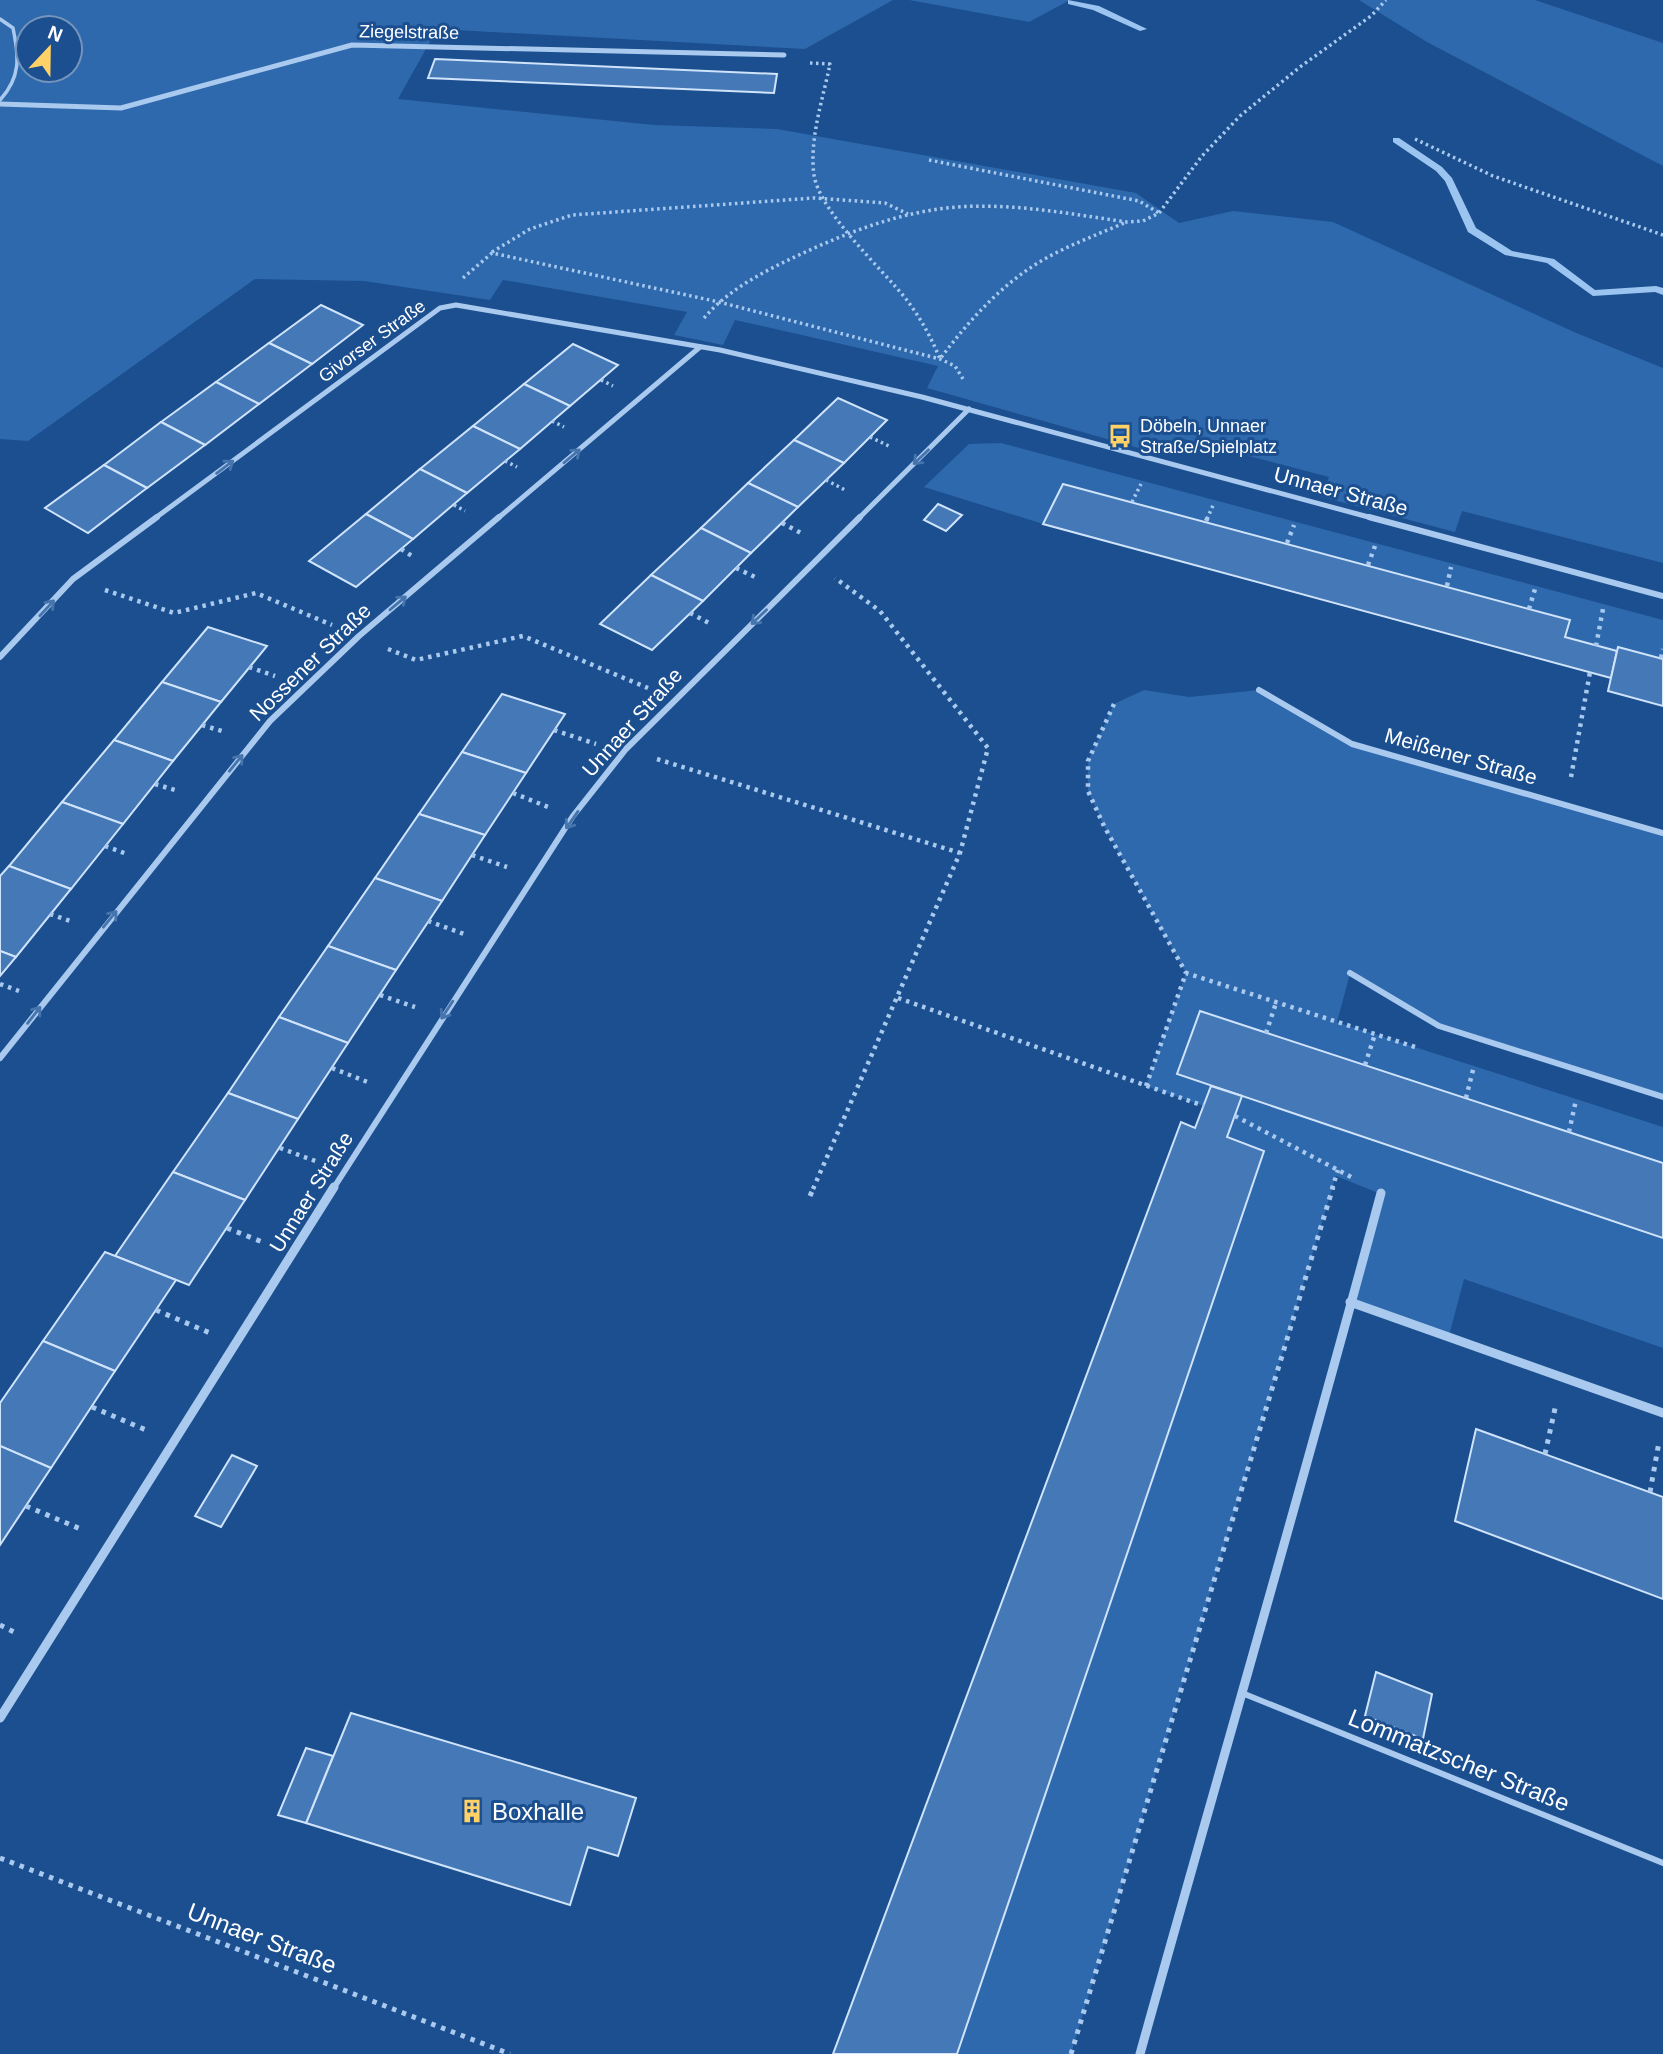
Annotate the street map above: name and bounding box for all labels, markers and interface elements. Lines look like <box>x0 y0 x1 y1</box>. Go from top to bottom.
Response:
north arrow <box>14 14 84 84</box>
text: N <box>45 21 65 46</box>
street label: Ziegelstraße <box>359 21 459 43</box>
street label: Givorser Straße <box>315 296 429 386</box>
place label: Döbeln, Unnaer Straße/Spielplatz <box>1140 416 1277 457</box>
bus stop icon: Döbeln, Unnaer Straße/Spielplatz <box>1106 422 1134 450</box>
one-way arrow <box>562 448 580 464</box>
one-way arrow <box>912 448 929 465</box>
one-way arrow <box>215 460 234 474</box>
street label: Unnaer Straße <box>1272 462 1410 520</box>
one-way arrow <box>388 595 406 611</box>
one-way arrow <box>38 599 55 616</box>
street label: Nossener Straße <box>245 599 375 725</box>
one-way arrow <box>750 608 767 625</box>
street label: Unnaer Straße <box>577 663 687 781</box>
street label: Meißener Straße <box>1382 723 1540 789</box>
one-way arrow <box>229 754 244 772</box>
one-way arrow <box>565 810 579 829</box>
one-way arrow <box>103 910 118 929</box>
one-way arrow <box>440 1000 455 1019</box>
one-way arrow <box>26 1006 41 1025</box>
street label: Unnaer Straße <box>265 1128 357 1256</box>
street label: Lommatzscher Straße <box>1344 1703 1574 1817</box>
building icon: Boxhalle <box>458 1797 486 1825</box>
place label: Boxhalle <box>492 1798 584 1825</box>
street label: Unnaer Straße <box>184 1897 340 1979</box>

